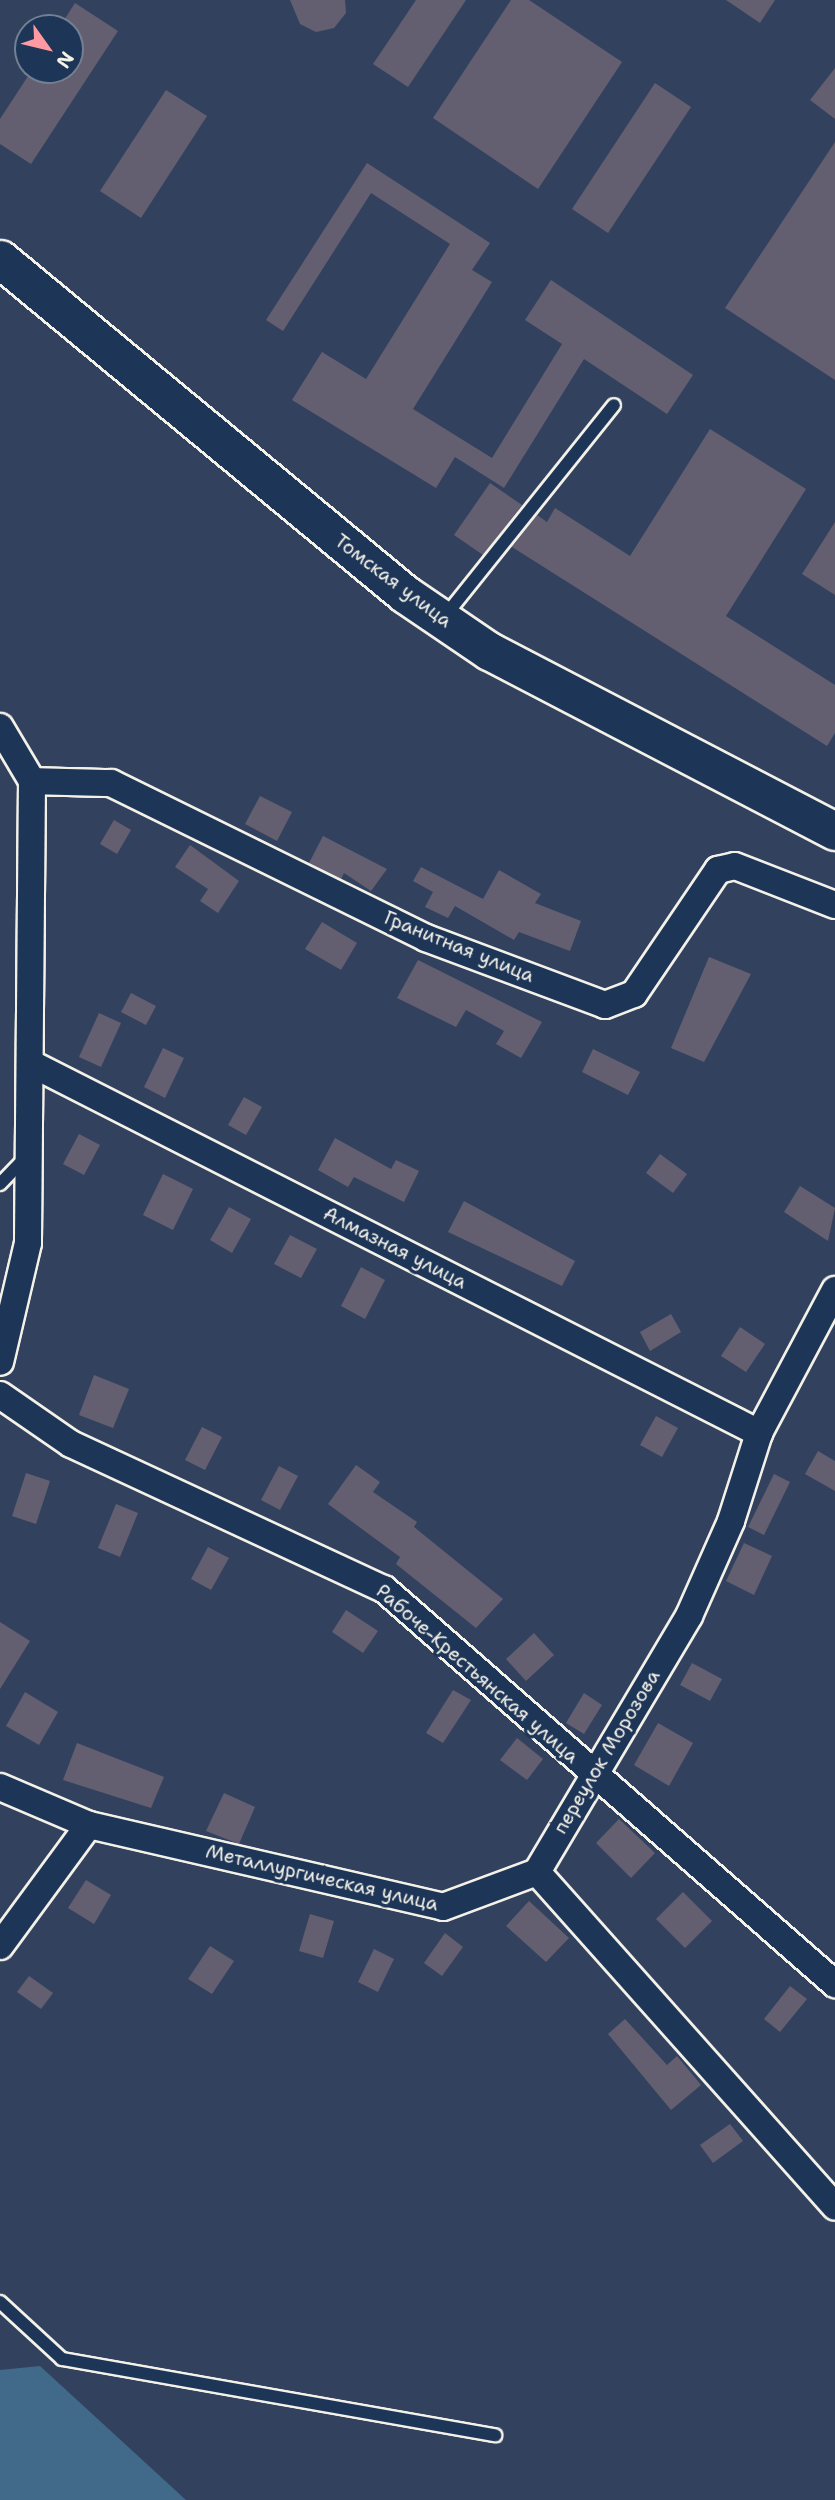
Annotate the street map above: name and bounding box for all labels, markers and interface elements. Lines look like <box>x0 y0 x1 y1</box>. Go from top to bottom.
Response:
north arrow <box>14 14 84 84</box>
text: N <box>51 47 80 73</box>
street label: Томская улица <box>330 530 456 632</box>
street label: Гранитная улица <box>381 907 537 987</box>
street label: Алмазная улица <box>320 1202 470 1294</box>
street label: Рабоче-Крестьянская улица <box>371 1580 583 1768</box>
street label: переулок Морозова <box>549 1666 665 1838</box>
street label: Металлургическая улица <box>204 1840 440 1916</box>

